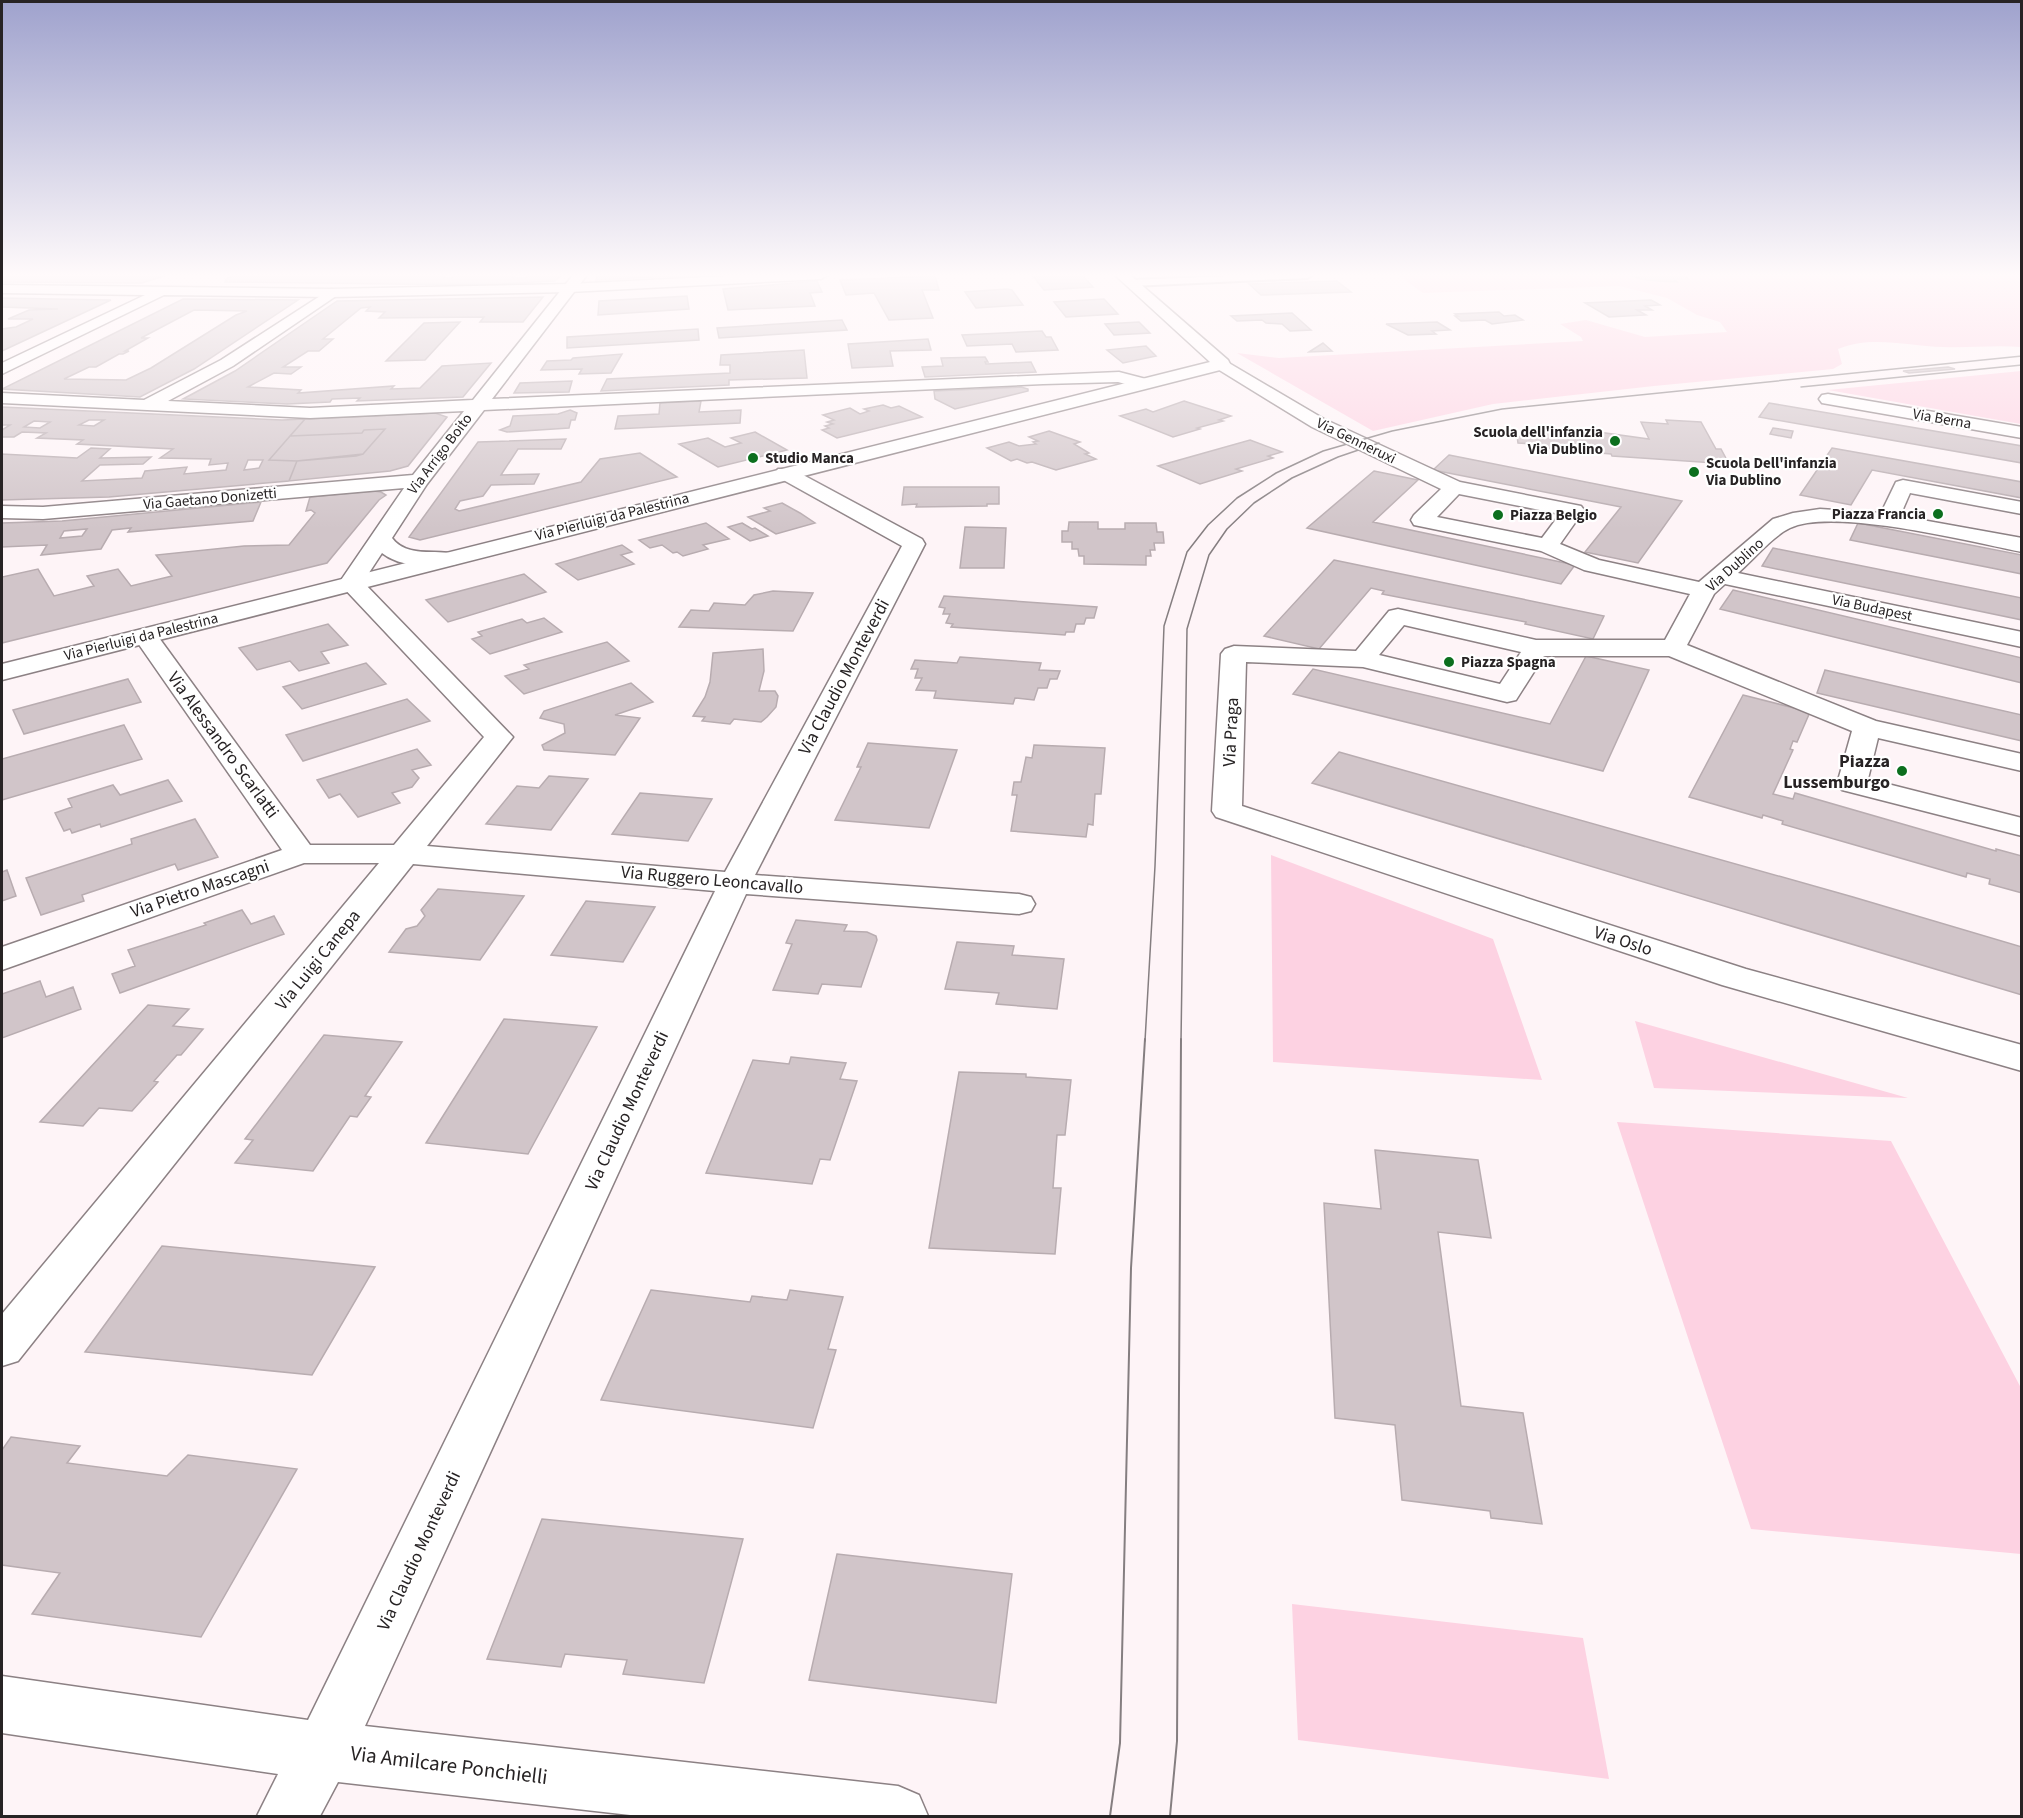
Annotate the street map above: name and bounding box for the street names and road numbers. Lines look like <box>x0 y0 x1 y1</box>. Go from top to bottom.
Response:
street label: Via Berna <box>1911 404 1973 434</box>
street label: Via Arrigo Boito <box>403 409 477 499</box>
street label: Via Genneruxi <box>1313 413 1399 469</box>
street label: Via Gaetano Donizetti <box>142 483 278 515</box>
street label: Via Pierluigi da Palestrina <box>533 488 691 546</box>
street label: Via Dublino <box>1701 533 1769 597</box>
street label: Via Budapest <box>1830 589 1914 627</box>
street label: Via Claudio Monteverdi <box>792 595 896 759</box>
street label: Via Pierluigi da Palestrina <box>62 608 220 666</box>
street label: Via Alessandro Scarlatti <box>161 667 285 823</box>
street label: Via Praga <box>1217 697 1245 767</box>
street label: Via Pietro Mascagni <box>127 854 273 924</box>
street label: Via Ruggero Leoncavallo <box>620 860 804 900</box>
street label: Via Luigi Canepa <box>270 904 366 1016</box>
street label: Via Oslo <box>1591 920 1655 962</box>
street label: Via Claudio Monteverdi <box>579 1027 675 1195</box>
street label: Via Claudio Monteverdi <box>371 1467 467 1635</box>
street label: Via Amilcare Ponchielli <box>349 1738 549 1792</box>

